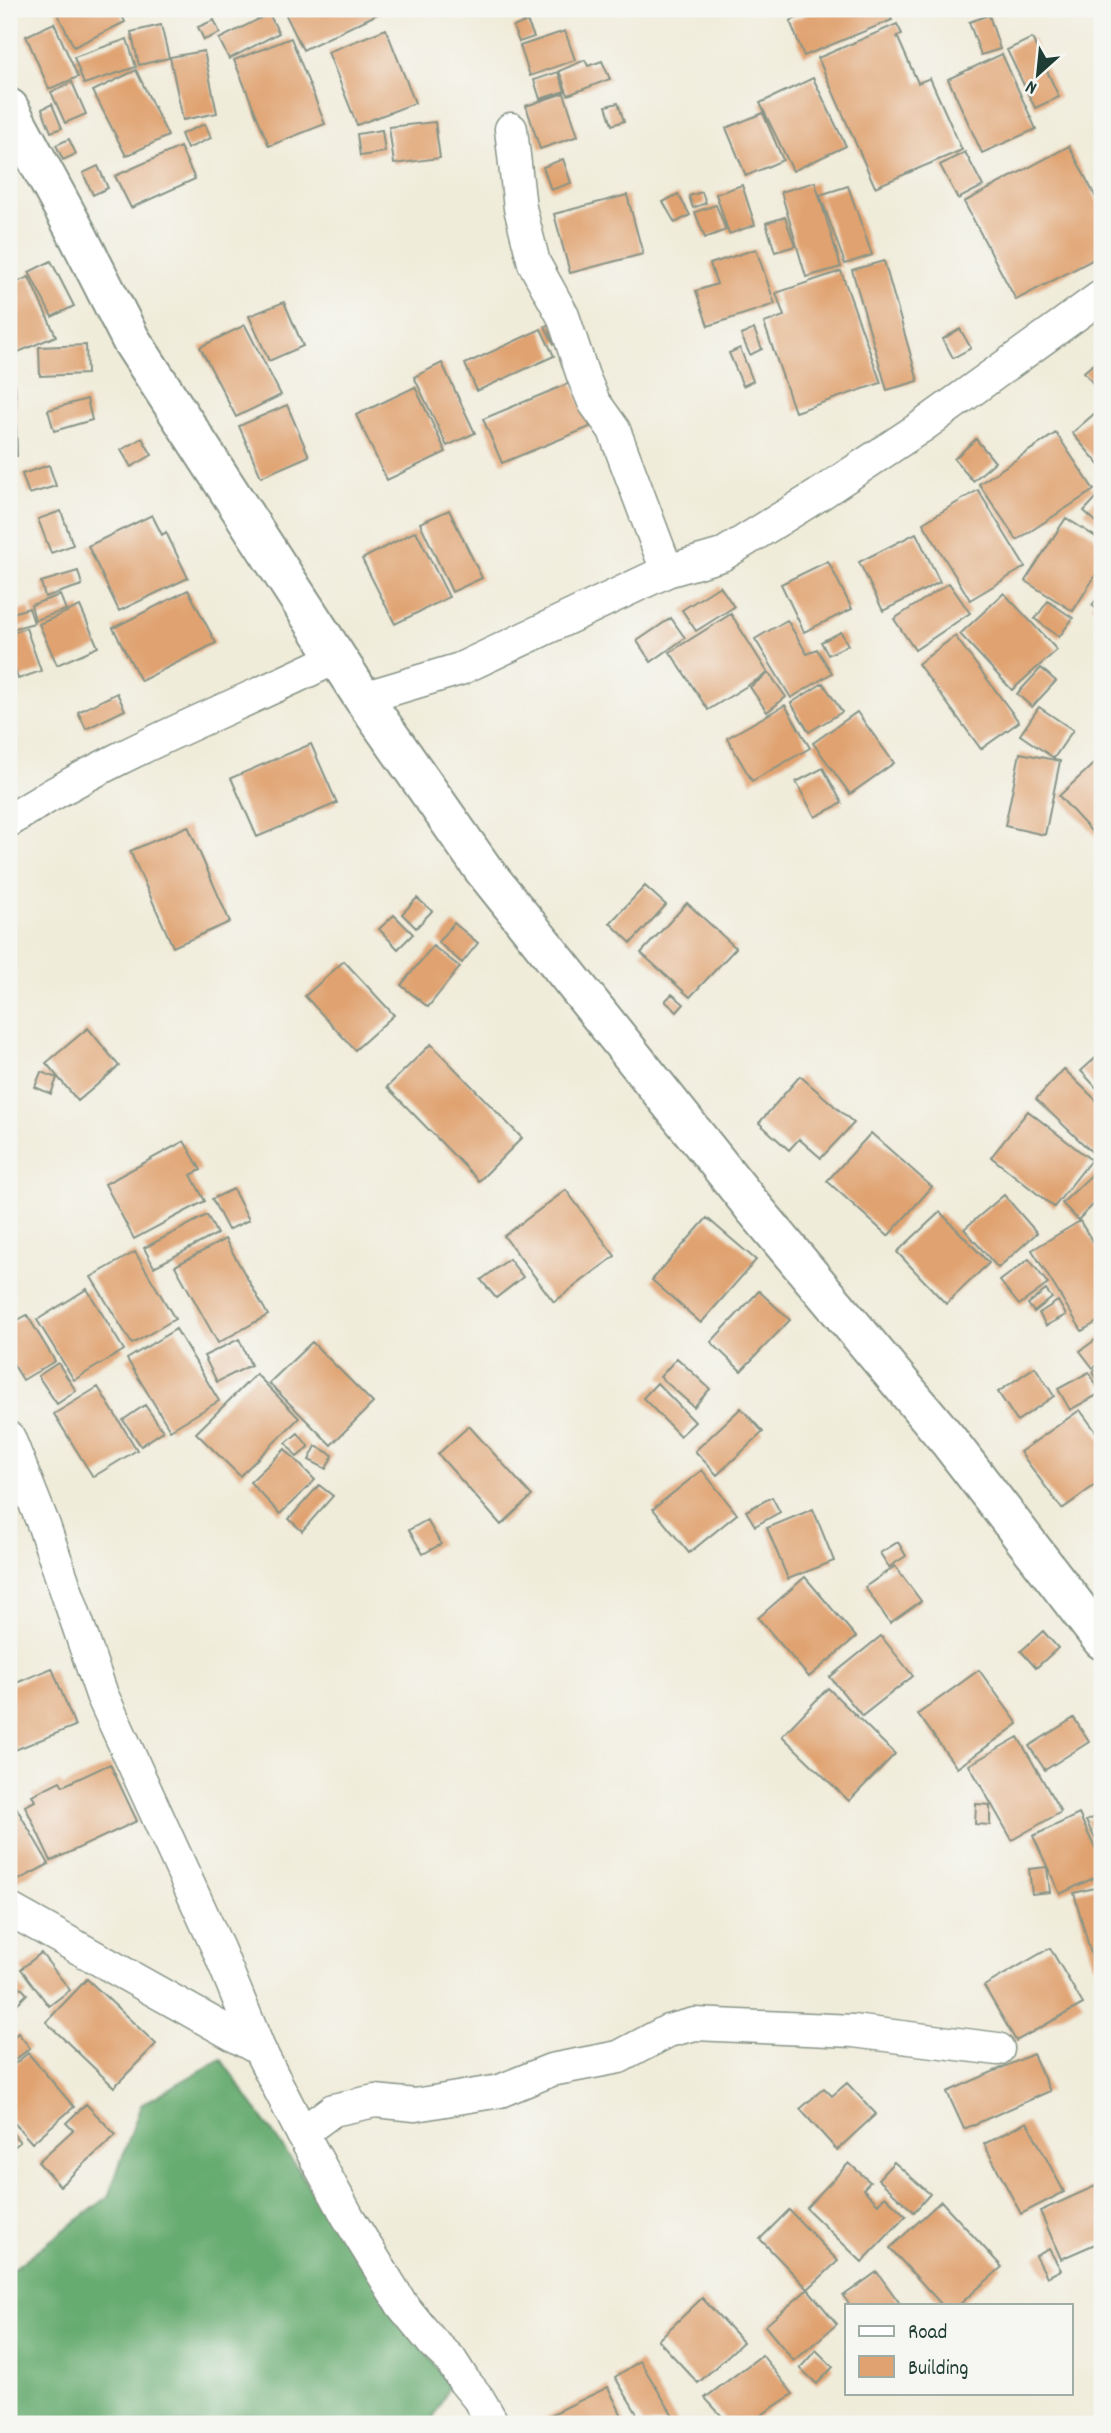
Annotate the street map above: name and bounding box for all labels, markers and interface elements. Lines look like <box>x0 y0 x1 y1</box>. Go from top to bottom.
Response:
north arrow <box>1002 38 1072 108</box>
text: N <box>1022 72 1042 100</box>
legend <box>845 2304 1072 2394</box>
text: Road <box>908 2319 947 2349</box>
text: Building <box>908 2355 968 2385</box>

